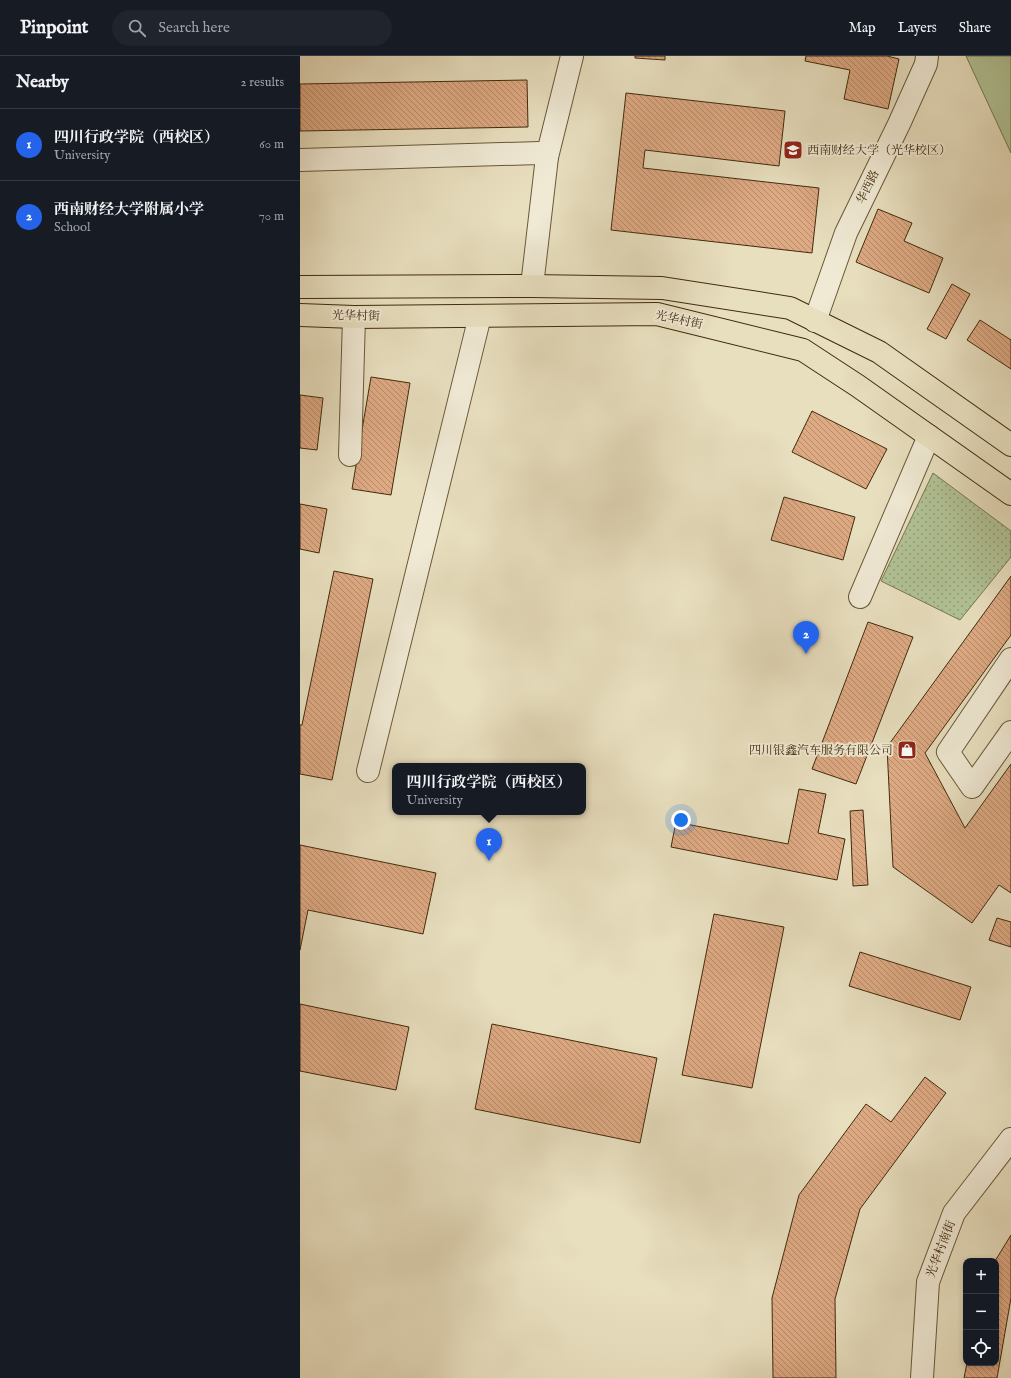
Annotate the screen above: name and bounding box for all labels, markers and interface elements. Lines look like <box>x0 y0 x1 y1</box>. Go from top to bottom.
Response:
search box <box>112 10 392 46</box>
text: Pinpoint <box>20 16 88 40</box>
icon: search <box>126 17 148 39</box>
text: Search here <box>158 18 230 37</box>
text: Map <box>849 19 876 37</box>
text: Layers <box>898 19 937 37</box>
text: Share <box>959 19 991 37</box>
text: Nearby <box>16 72 69 93</box>
text: 2 results <box>240 74 284 91</box>
text: 四川行政学院（西校区） <box>54 128 219 147</box>
text: 1 <box>27 136 31 153</box>
text: 60 m <box>259 136 284 153</box>
school or university icon: 西南财经大学（光华校区） <box>782 139 804 161</box>
place label: 西南财经大学（光华校区） <box>807 143 951 158</box>
text: University <box>54 147 110 164</box>
street label: 华西路 <box>853 168 883 206</box>
text: 西南财经大学附属小学 <box>54 200 204 219</box>
text: 2 <box>26 208 32 225</box>
text: 70 m <box>259 208 284 225</box>
text: School <box>54 219 91 236</box>
street label: 光华村街 <box>332 308 381 324</box>
street label: 光华村街 <box>654 308 705 333</box>
pin: 2 <box>793 621 819 654</box>
shop icon: 四川银鑫汽车服务有限公司 <box>896 739 918 761</box>
place label: 四川银鑫汽车服务有限公司 <box>749 743 893 758</box>
popup <box>392 763 586 815</box>
text: 四川行政学院（西校区） <box>406 773 572 792</box>
text: University <box>406 792 463 809</box>
your location <box>671 810 691 830</box>
pin: 1 <box>476 828 502 861</box>
street label: 光华村南街 <box>923 1217 959 1280</box>
map controls <box>963 1258 999 1366</box>
button: + <box>963 1258 999 1294</box>
button: − <box>963 1294 999 1330</box>
button: locate <box>963 1330 999 1366</box>

